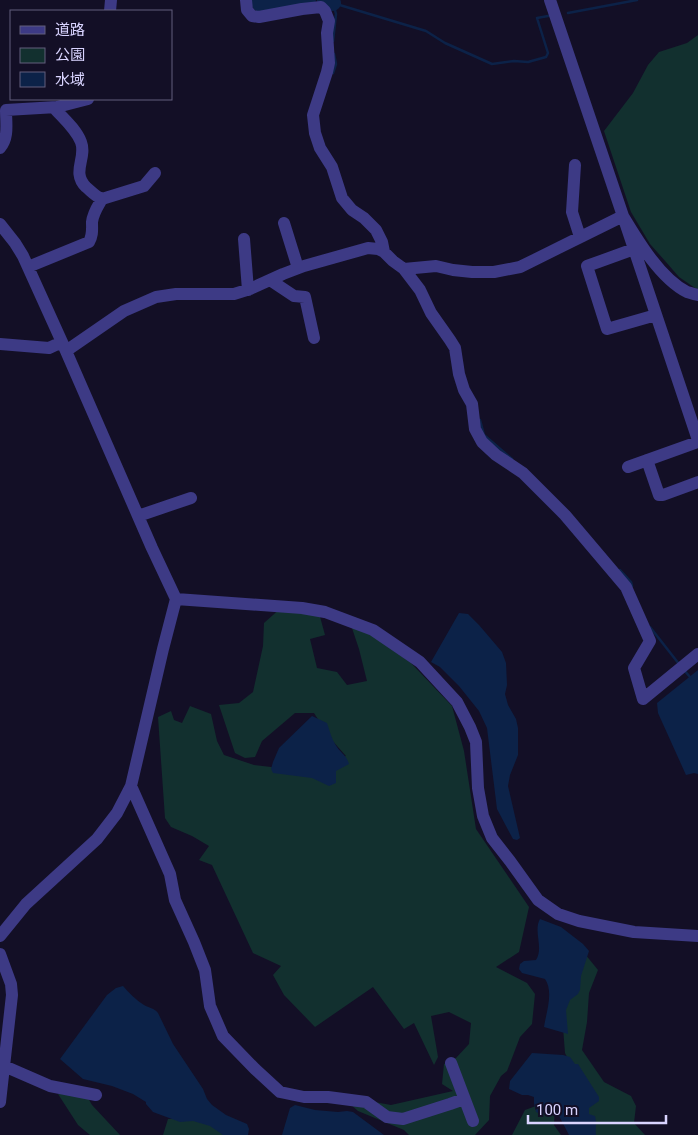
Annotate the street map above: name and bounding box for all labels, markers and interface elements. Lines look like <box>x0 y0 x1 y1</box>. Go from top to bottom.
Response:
legend <box>10 10 172 100</box>
text: 道路 <box>55 21 85 39</box>
text: 公園 <box>55 46 85 64</box>
text: 水域 <box>55 71 85 89</box>
scale bar <box>528 1092 666 1124</box>
text: 100 m <box>536 1101 578 1119</box>

